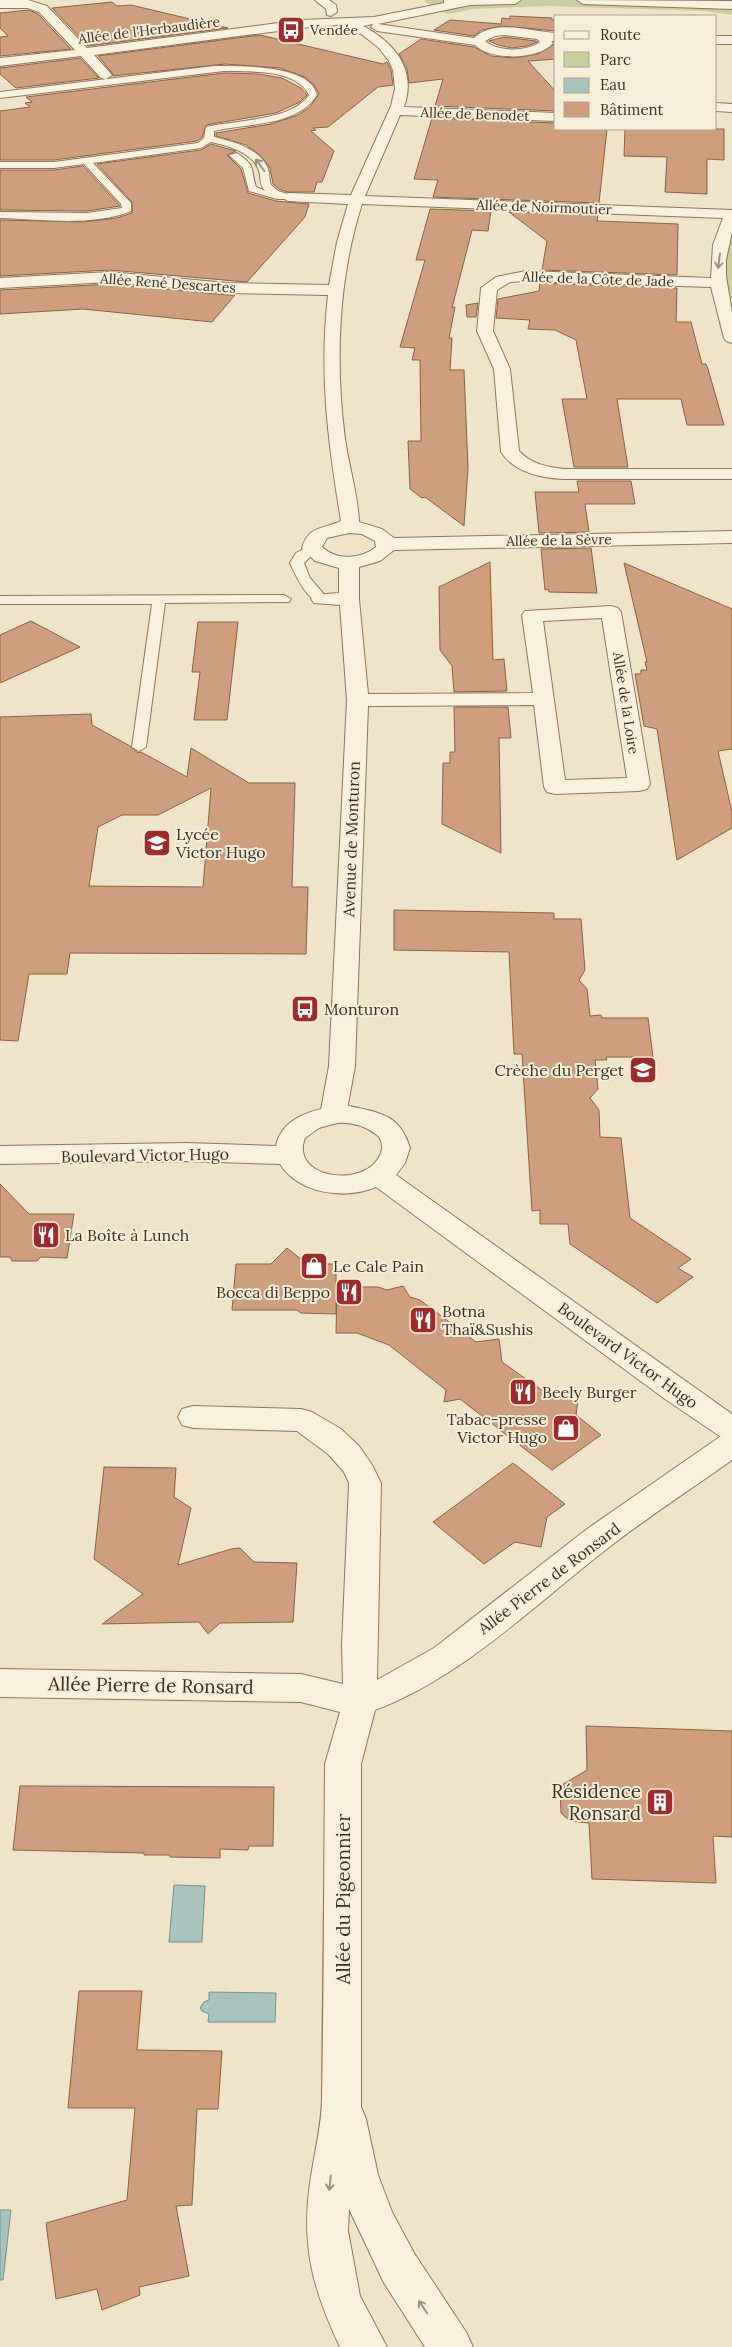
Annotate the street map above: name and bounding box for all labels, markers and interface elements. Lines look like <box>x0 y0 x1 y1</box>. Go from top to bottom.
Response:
street label: Allée de l'Herbaudière <box>76 12 221 48</box>
bus stop icon: Vendée <box>276 15 306 45</box>
legend <box>554 15 717 130</box>
place label: Vendée <box>309 21 359 39</box>
text: Route <box>600 25 641 44</box>
text: Parc <box>600 50 631 69</box>
text: Eau <box>600 75 626 94</box>
text: Bâtiment <box>600 100 663 119</box>
street label: Allée de Benodet <box>419 103 530 125</box>
one-way arrow <box>255 159 266 172</box>
street label: Allée de Noirmoutier <box>475 196 612 218</box>
one-way arrow <box>714 253 724 269</box>
street label: Allée de la Côte de Jade <box>521 267 675 291</box>
street label: Allée René Descartes <box>99 269 236 297</box>
street label: Allée de la Sèvre <box>505 530 612 550</box>
street label: Allée de la Loire <box>609 650 643 756</box>
street label: Avenue de Monturon <box>338 760 364 918</box>
place label: Lycée Victor Hugo <box>175 824 266 862</box>
school or university icon: Lycée Victor Hugo <box>142 828 172 858</box>
bus stop icon: Monturon <box>290 994 320 1024</box>
place label: Monturon <box>324 999 399 1019</box>
school or university icon: Crèche du Perget <box>628 1055 658 1085</box>
place label: Crèche du Perget <box>495 1060 625 1080</box>
street label: Boulevard Victor Hugo <box>61 1144 229 1166</box>
restaurant icon: La Boîte à Lunch <box>31 1220 61 1250</box>
place label: La Boîte à Lunch <box>65 1225 190 1245</box>
shop icon: Le Cale Pain <box>299 1251 329 1281</box>
place label: Le Cale Pain <box>333 1256 424 1276</box>
restaurant icon: Bocca di Beppo <box>334 1277 364 1307</box>
place label: Bocca di Beppo <box>216 1282 330 1302</box>
street label: Boulevard Victor Hugo <box>554 1297 702 1413</box>
place label: Botna Thaï&Sushis <box>442 1301 533 1339</box>
restaurant icon: Botna Thaï&Sushis <box>408 1305 438 1335</box>
restaurant icon: Beely Burger <box>508 1377 538 1407</box>
place label: Beely Burger <box>542 1382 637 1402</box>
place label: Tabac-presse Victor Hugo <box>446 1409 547 1447</box>
shop icon: Tabac-presse Victor Hugo <box>551 1413 581 1443</box>
street label: Allée Pierre de Ronsard <box>473 1518 625 1639</box>
street label: Allée Pierre de Ronsard <box>47 1671 254 1699</box>
place label: Résidence Ronsard <box>551 1779 641 1825</box>
building icon: Résidence Ronsard <box>645 1787 675 1817</box>
street label: Allée du Pigeonnier <box>331 1813 355 1985</box>
one-way arrow <box>325 2175 335 2191</box>
one-way arrow <box>418 2300 429 2314</box>

